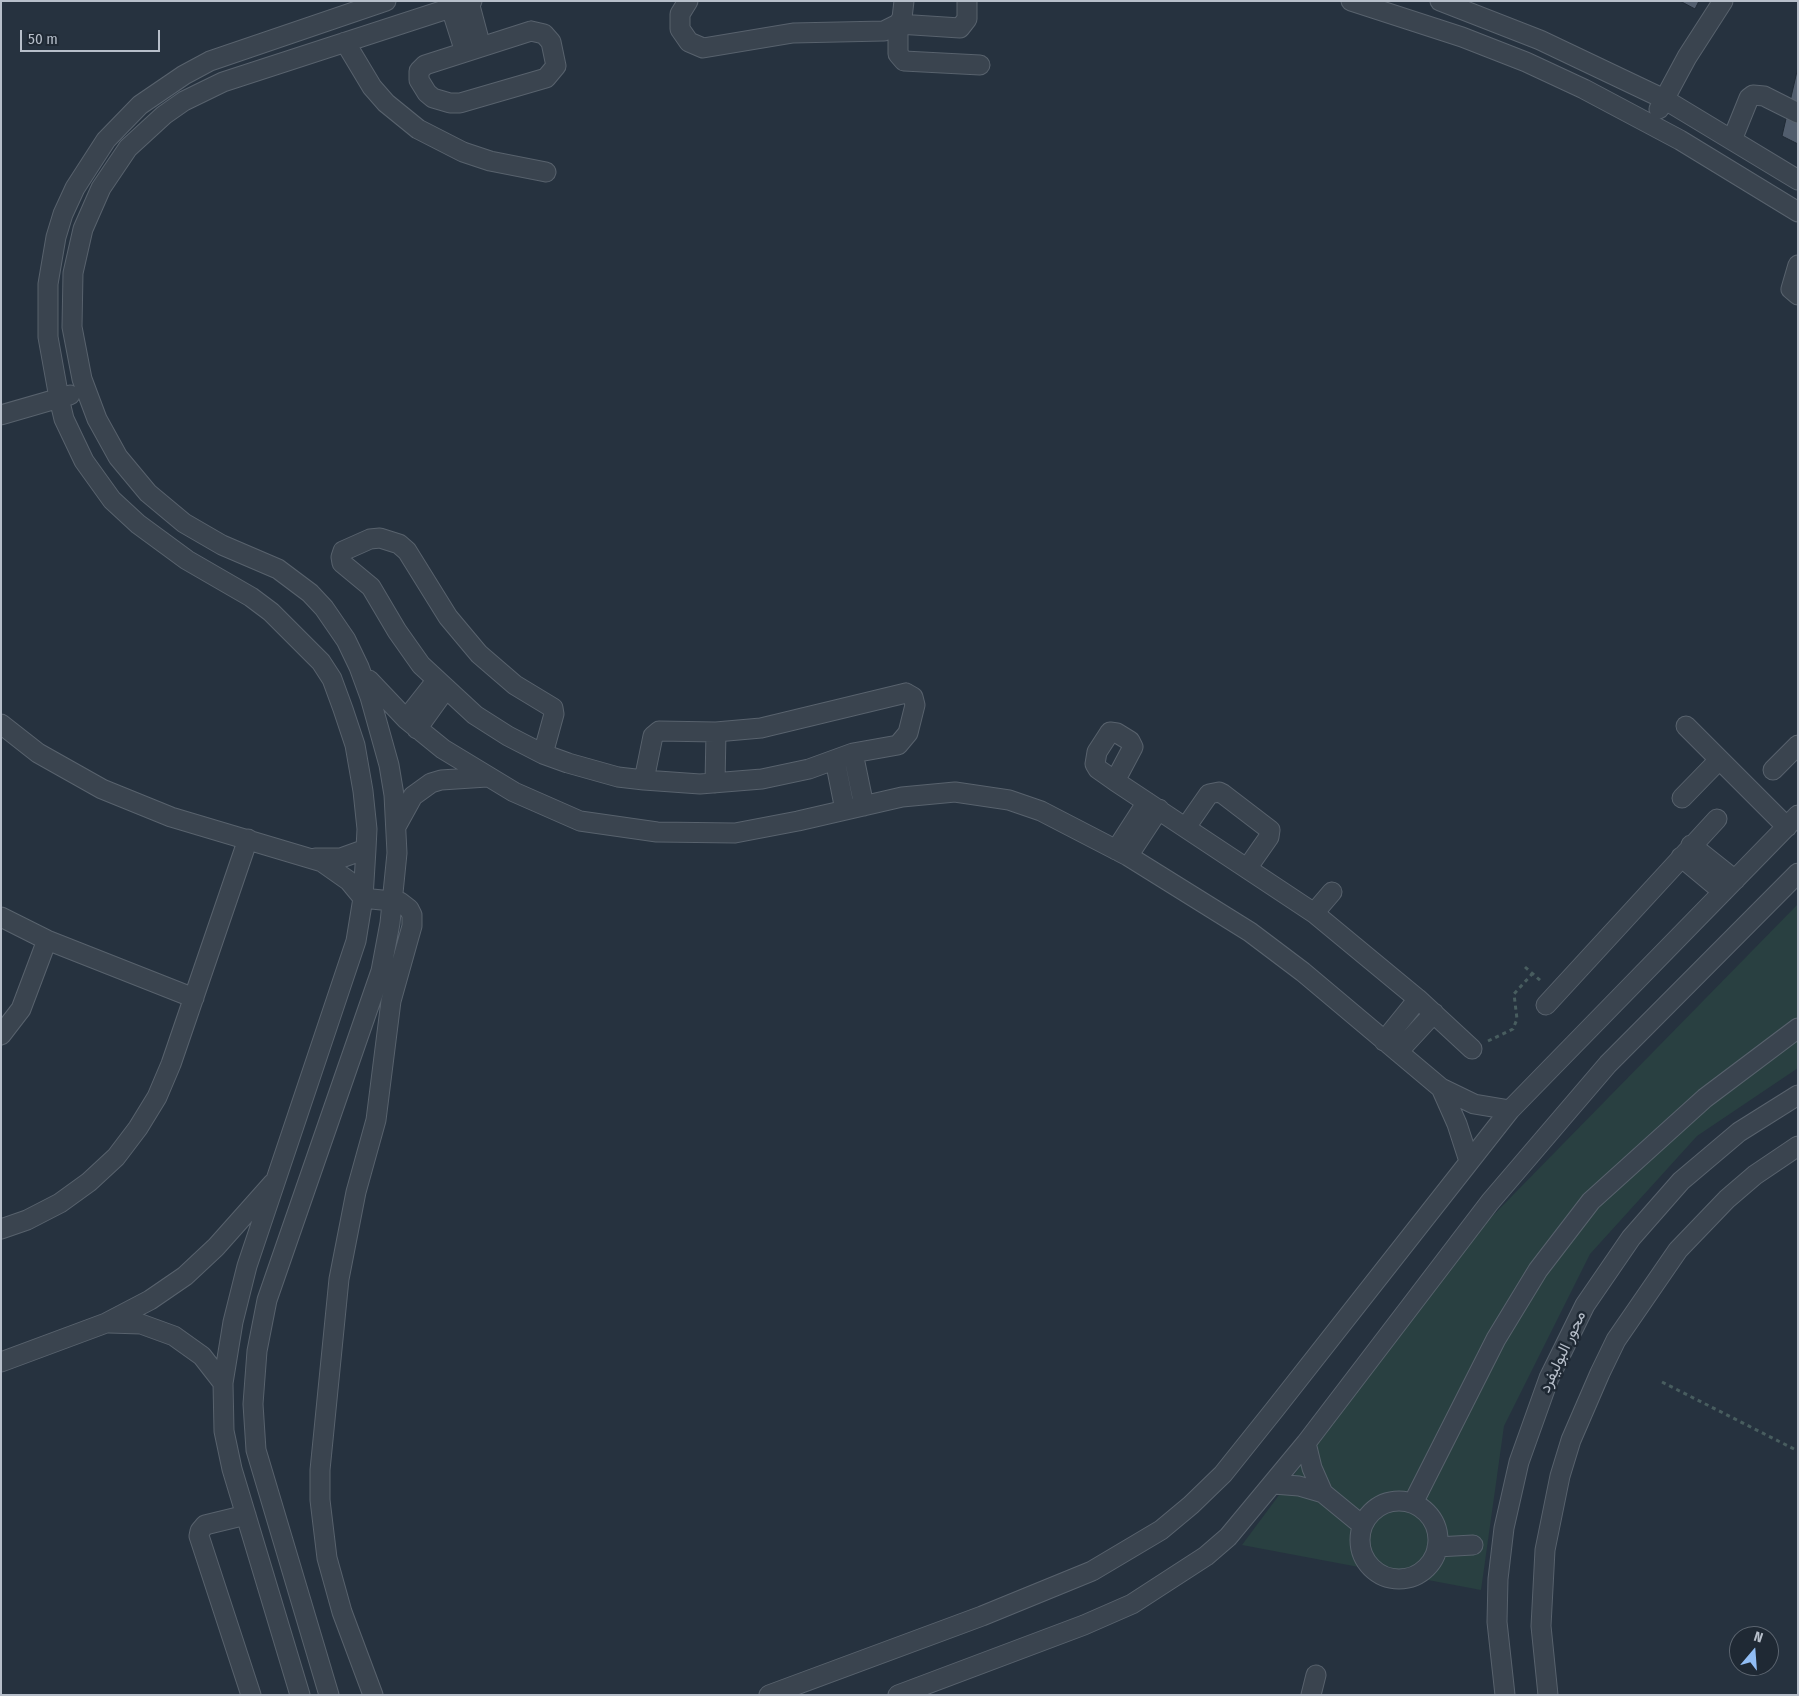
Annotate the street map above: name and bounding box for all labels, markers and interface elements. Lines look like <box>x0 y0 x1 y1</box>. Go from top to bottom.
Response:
scale bar <box>22 20 162 52</box>
text: 50 m <box>28 30 58 48</box>
street label: محور البوليفرد <box>1536 1308 1590 1396</box>
north arrow <box>1729 1626 1779 1676</box>
text: N <box>1752 1628 1765 1647</box>

